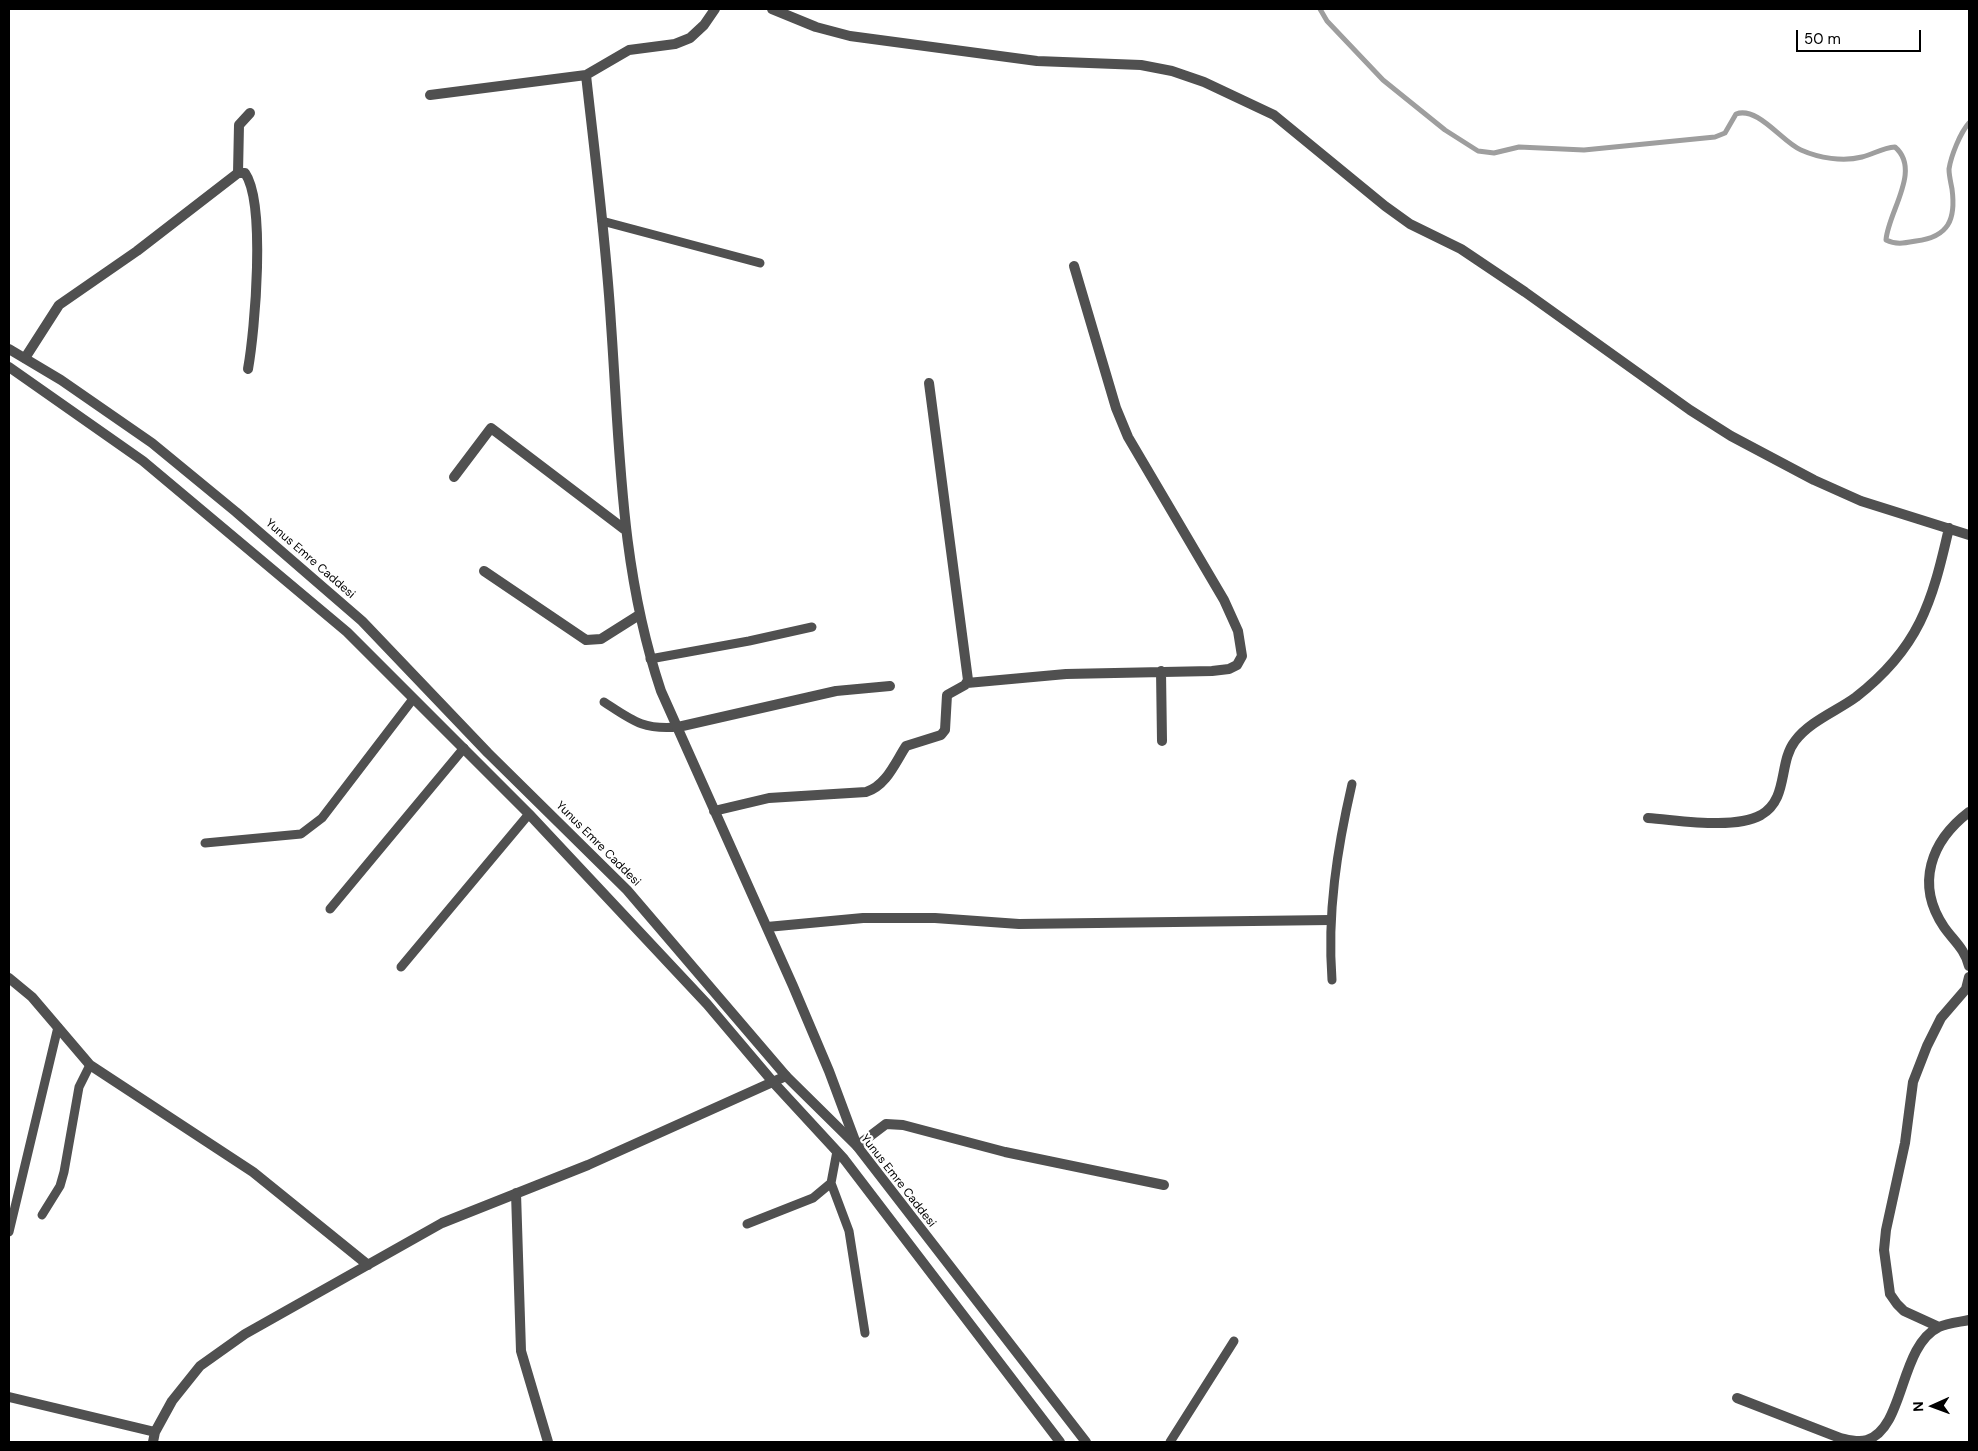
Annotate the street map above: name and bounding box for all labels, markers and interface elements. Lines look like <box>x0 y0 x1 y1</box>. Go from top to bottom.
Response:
scale bar <box>1798 20 1923 52</box>
text: 50 m <box>1804 29 1841 49</box>
street label: Yunus Emre Caddesi <box>262 516 358 602</box>
street label: Yunus Emre Caddesi <box>553 799 643 889</box>
street label: Yunus Emre Caddesi <box>857 1132 939 1230</box>
north arrow <box>1908 1381 1958 1431</box>
text: N <box>1909 1401 1927 1412</box>

